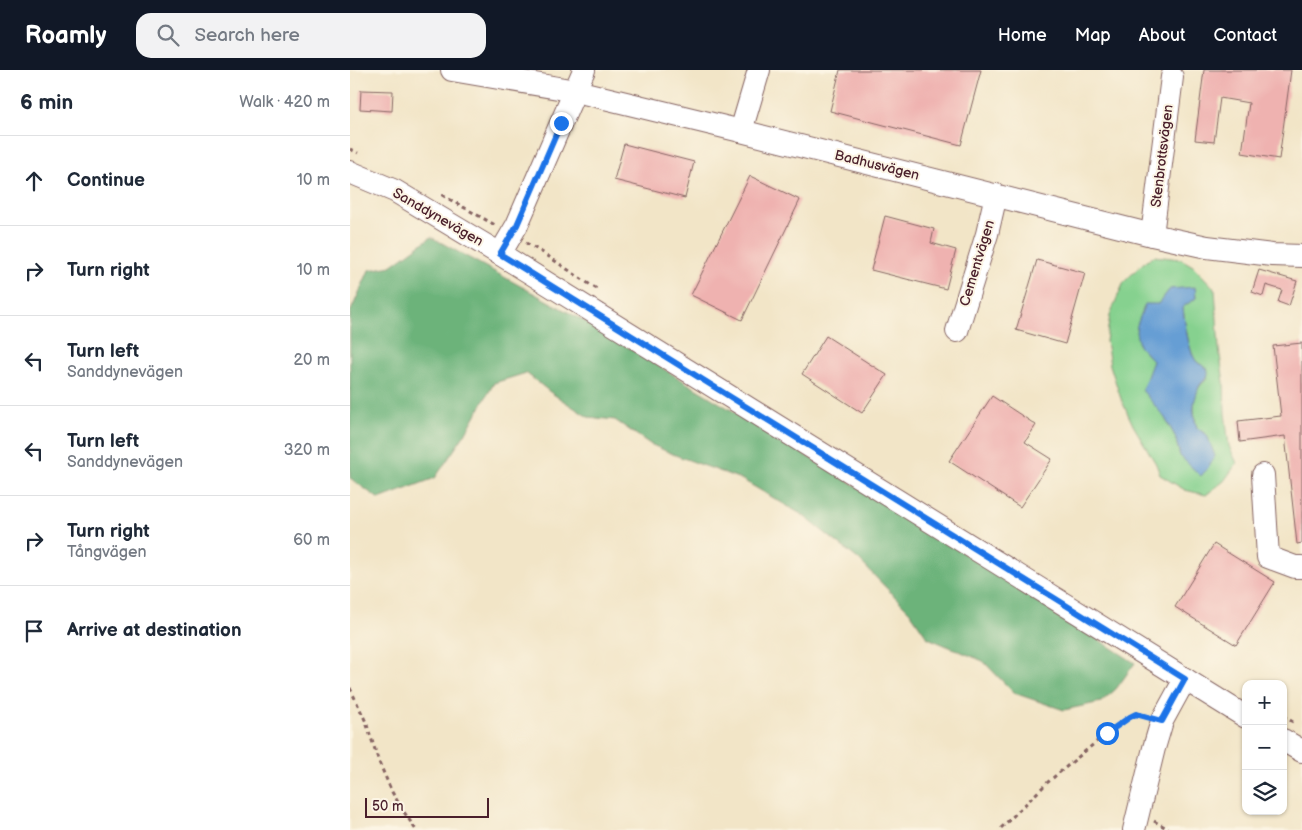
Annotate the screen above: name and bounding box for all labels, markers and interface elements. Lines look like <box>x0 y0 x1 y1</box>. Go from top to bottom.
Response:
search box <box>136 13 486 58</box>
text: Roamly <box>25 21 106 50</box>
icon: search <box>154 21 182 49</box>
text: Search here <box>194 24 300 47</box>
text: Home <box>998 25 1047 46</box>
text: Map <box>1075 25 1111 46</box>
text: About <box>1139 25 1186 46</box>
text: Contact <box>1214 25 1277 46</box>
text: 6 min <box>20 90 73 115</box>
text: Walk · 420 m <box>239 93 330 112</box>
street label: Stenbrottsvägen <box>1147 104 1177 208</box>
route end <box>550 112 573 135</box>
street label: Badhusvägen <box>833 146 921 184</box>
icon: ahead <box>20 167 48 195</box>
text: Continue <box>67 169 145 192</box>
text: 10 m <box>297 171 330 190</box>
street label: Sanddynevägen <box>390 184 486 250</box>
street label: Cementvägen <box>956 218 998 308</box>
icon: right <box>20 257 48 285</box>
text: Turn right <box>67 259 150 282</box>
text: 10 m <box>297 261 330 280</box>
text: Turn left <box>67 340 139 363</box>
icon: left <box>20 347 48 375</box>
text: 20 m <box>294 351 330 370</box>
text: Sanddynevägen <box>67 363 183 382</box>
text: Turn left <box>67 430 139 453</box>
icon: left <box>20 437 48 465</box>
text: 320 m <box>284 441 330 460</box>
text: Sanddynevägen <box>67 453 183 472</box>
text: Turn right <box>67 520 150 543</box>
icon: right <box>20 527 48 555</box>
text: 60 m <box>293 531 330 550</box>
text: Tångvägen <box>67 543 147 562</box>
icon: arrive <box>20 617 48 645</box>
text: Arrive at destination <box>67 619 242 642</box>
map controls <box>1242 680 1287 815</box>
button: + <box>1242 680 1287 725</box>
route start <box>1096 722 1119 745</box>
button: − <box>1242 725 1287 770</box>
button: layers <box>1242 770 1287 815</box>
scale bar <box>365 795 489 818</box>
text: 50 m <box>372 798 404 815</box>

